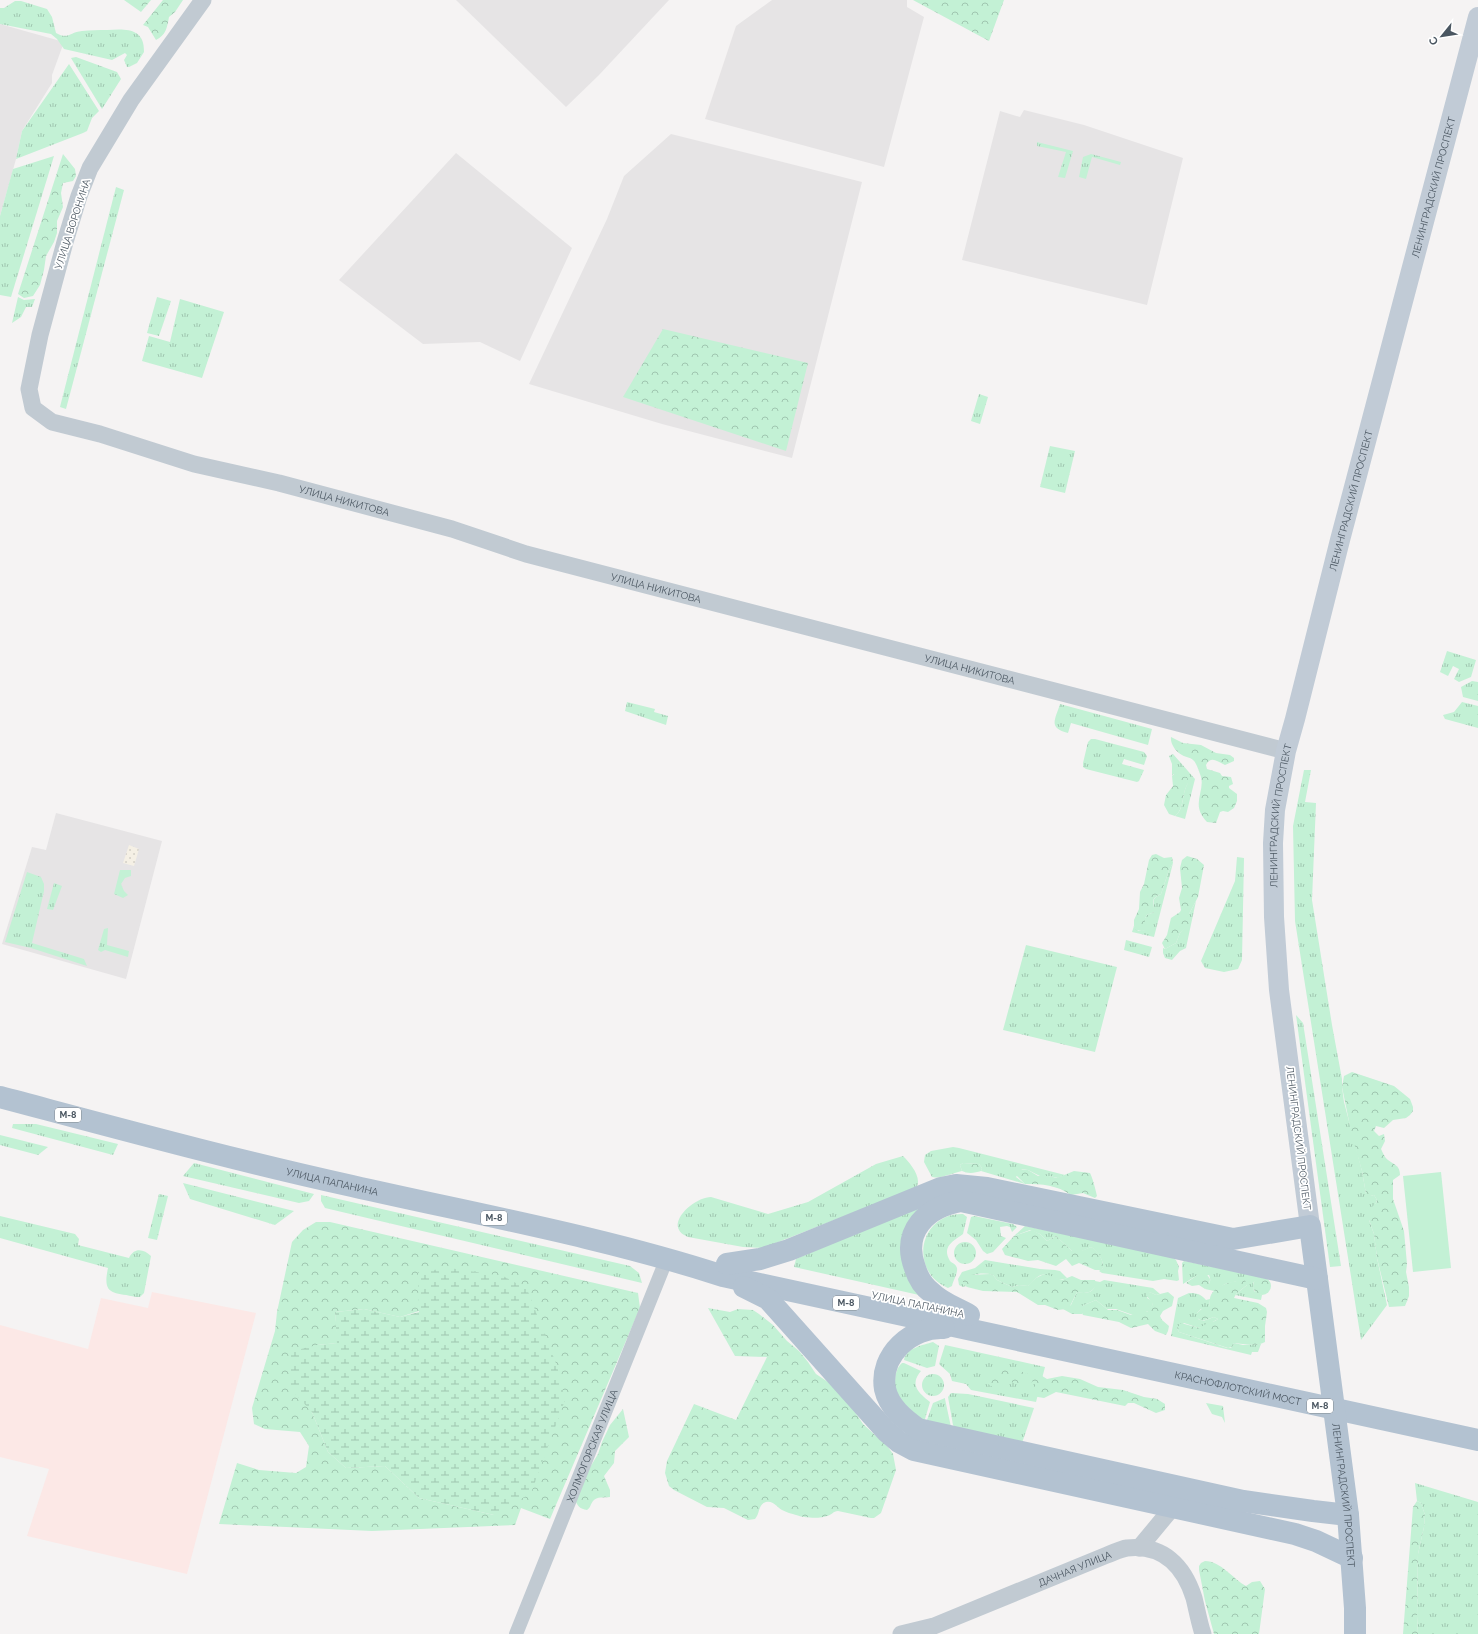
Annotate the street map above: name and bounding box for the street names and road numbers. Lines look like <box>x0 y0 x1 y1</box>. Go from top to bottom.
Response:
street label: ЛЕНИНГРАДСКИЙ ПРОСПЕКТ <box>1410 116 1457 259</box>
street label: УЛИЦА ВОРОНИНА <box>53 177 92 271</box>
street label: ЛЕНИНГРАДСКИЙ ПРОСПЕКТ <box>1327 429 1375 572</box>
street label: УЛИЦА НИКИТОВА <box>298 484 391 518</box>
street label: УЛИЦА НИКИТОВА <box>610 571 703 605</box>
street label: УЛИЦА НИКИТОВА <box>923 653 1016 687</box>
street label: ЛЕНИНГРАДСКИЙ ПРОСПЕКТ <box>1268 743 1294 888</box>
street label: ЛЕНИНГРАДСКИЙ ПРОСПЕКТ <box>1284 1065 1313 1211</box>
road number: М-8 <box>55 1108 81 1122</box>
street label: УЛИЦА ПАПАНИНА <box>285 1166 380 1198</box>
road number: М-8 <box>481 1211 507 1225</box>
street label: УЛИЦА ПАПАНИНА <box>871 1289 965 1320</box>
road number: М-8 <box>833 1296 859 1310</box>
street label: КРАСНОФЛОТСКИЙ МОСТ <box>1174 1369 1302 1407</box>
street label: ХОЛМОГОРСКАЯ УЛИЦА <box>565 1388 620 1504</box>
road number: М-8 <box>1307 1399 1333 1413</box>
street label: ЛЕНИНГРАДСКИЙ ПРОСПЕКТ <box>1330 1422 1357 1568</box>
street label: ДАЧНАЯ УЛИЦА <box>1037 1549 1113 1589</box>

